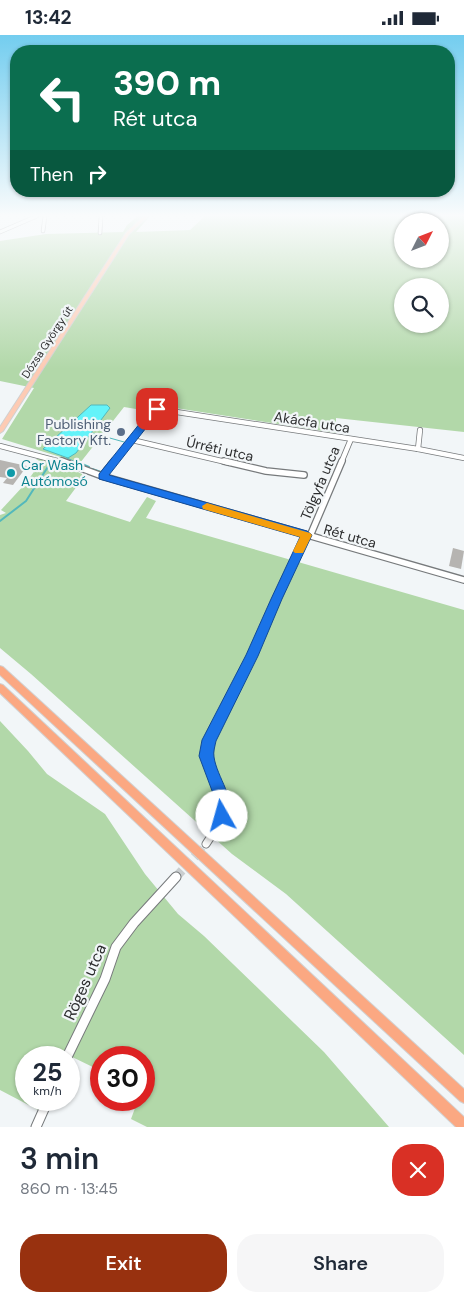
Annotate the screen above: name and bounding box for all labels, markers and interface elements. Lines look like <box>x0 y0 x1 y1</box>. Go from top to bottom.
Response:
text: 13:42 <box>25 5 72 30</box>
text: 390 m <box>113 60 221 106</box>
icon: left <box>30 65 95 130</box>
text: Rét utca <box>113 104 197 133</box>
icon: right <box>83 160 111 188</box>
text: Then <box>30 162 73 187</box>
north arrow <box>394 213 449 267</box>
map controls <box>394 213 449 333</box>
button: search <box>394 278 449 333</box>
street label: Dózsa György út <box>18 303 76 381</box>
pin <box>136 388 178 430</box>
icon: arrive <box>143 395 171 423</box>
street label: Akácfa utca <box>273 407 351 437</box>
place label: Publishing Factory Kft. <box>37 415 111 449</box>
marker: Publishing Factory Kft. <box>115 426 127 438</box>
street label: Úrréti utca <box>185 433 255 465</box>
street label: Tölgyfa utca <box>296 443 344 523</box>
place label: Car Wash Autómosó <box>21 456 88 490</box>
marker: Car Wash Autómosó <box>5 467 17 479</box>
street label: Rét utca <box>322 520 378 552</box>
position arrow <box>195 789 247 841</box>
street label: Röges utca <box>59 941 111 1023</box>
speed limit sign: 30 <box>90 1046 155 1111</box>
text: 25 <box>33 1056 62 1089</box>
text: km/h <box>33 1083 62 1099</box>
text: 3 min <box>20 1139 99 1178</box>
button: close <box>392 1144 444 1196</box>
text: 860 m · 13:45 <box>20 1178 118 1199</box>
button: Exit <box>20 1234 227 1292</box>
button: Share <box>237 1234 444 1292</box>

